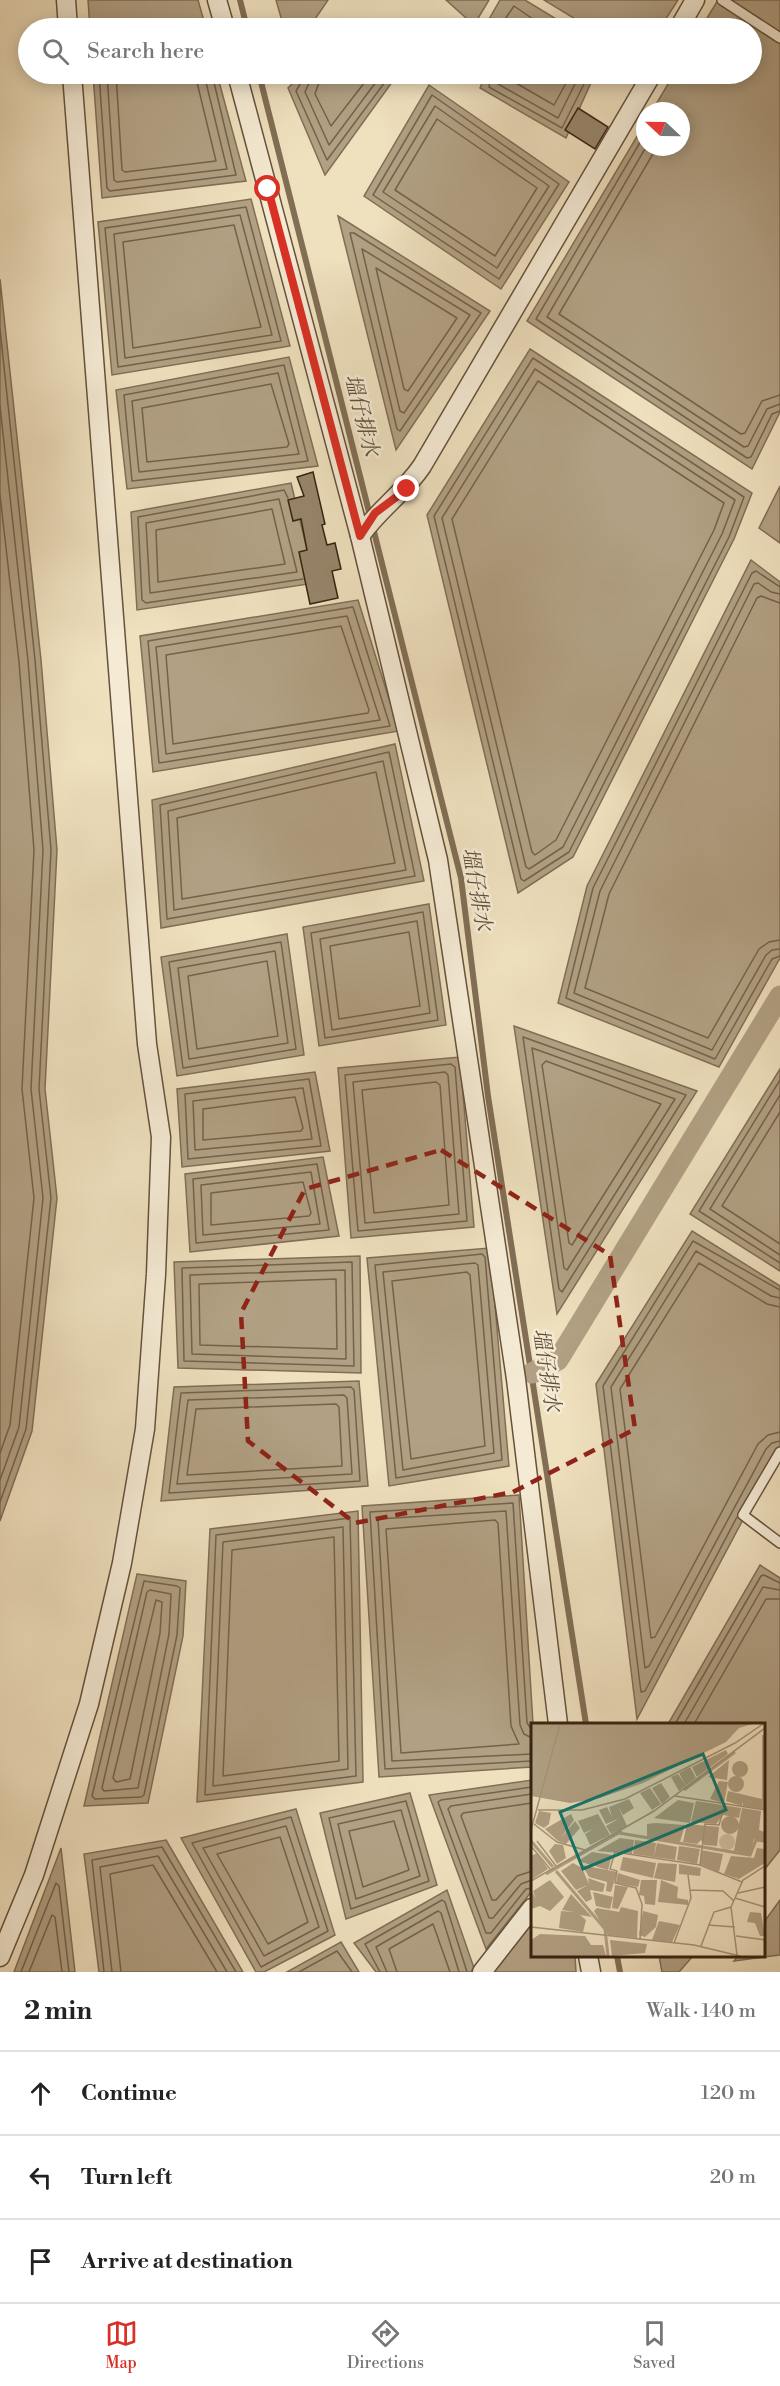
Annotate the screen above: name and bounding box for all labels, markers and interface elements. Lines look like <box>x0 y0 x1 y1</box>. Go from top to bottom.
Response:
search box <box>18 18 762 84</box>
icon: search <box>39 35 72 68</box>
text: Search here <box>87 38 204 65</box>
north arrow <box>636 102 690 156</box>
route start <box>254 175 280 201</box>
water label: 塭仔排水 <box>338 371 384 461</box>
route end <box>393 475 419 501</box>
water label: 塭仔排水 <box>456 846 496 935</box>
water label: 塭仔排水 <box>527 1327 566 1416</box>
inset map <box>531 1723 765 1957</box>
text: 2 min <box>24 1995 92 2027</box>
text: Walk · 140 m <box>646 1999 756 2024</box>
icon: ahead <box>24 2077 57 2110</box>
text: Continue <box>81 2080 177 2107</box>
text: 120 m <box>701 2081 756 2106</box>
icon: left <box>24 2161 57 2194</box>
text: Turn left <box>81 2164 172 2191</box>
text: 20 m <box>710 2165 756 2190</box>
icon: arrive <box>24 2245 57 2278</box>
text: Arrive at destination <box>81 2248 293 2275</box>
tab: Map <box>105 2317 138 2373</box>
tab: Directions <box>347 2317 424 2373</box>
tab: Saved <box>633 2317 675 2373</box>

